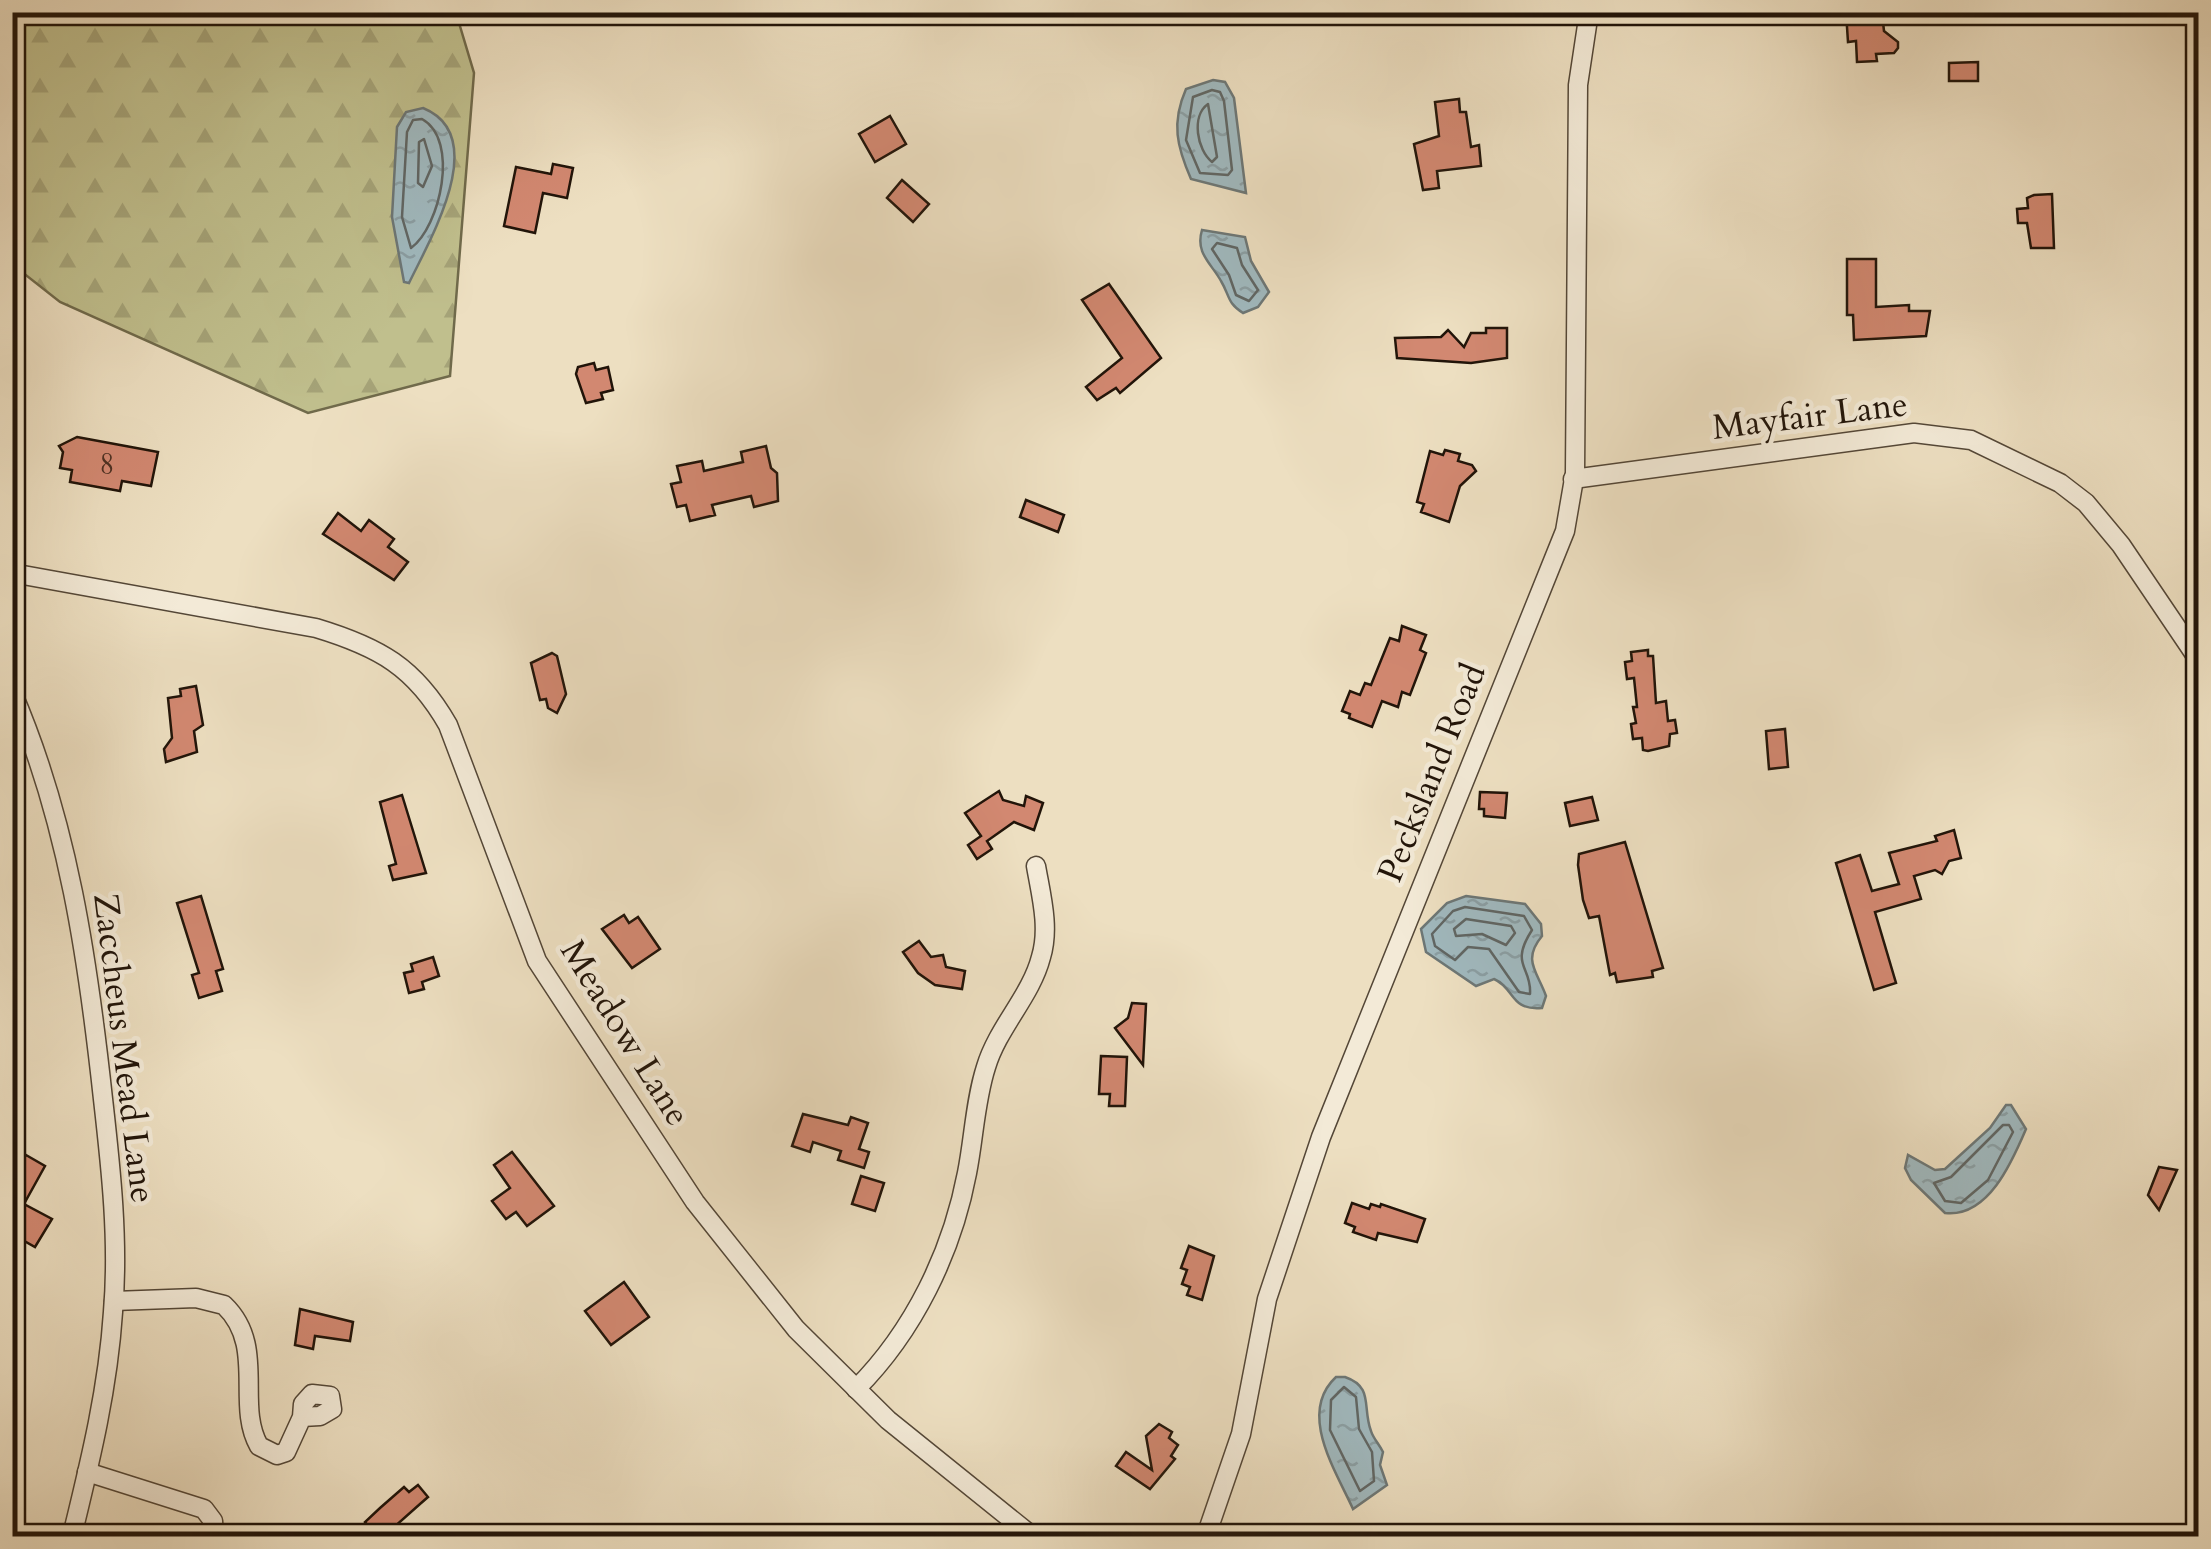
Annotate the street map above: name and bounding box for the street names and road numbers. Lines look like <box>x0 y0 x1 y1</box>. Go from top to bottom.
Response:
street label: Mayfair Lane <box>1710 380 1910 452</box>
street label: Pecksland Road <box>1366 656 1498 889</box>
street label: Zaccheus Mead Lane <box>81 890 167 1206</box>
street label: Meadow Lane <box>549 931 701 1135</box>

